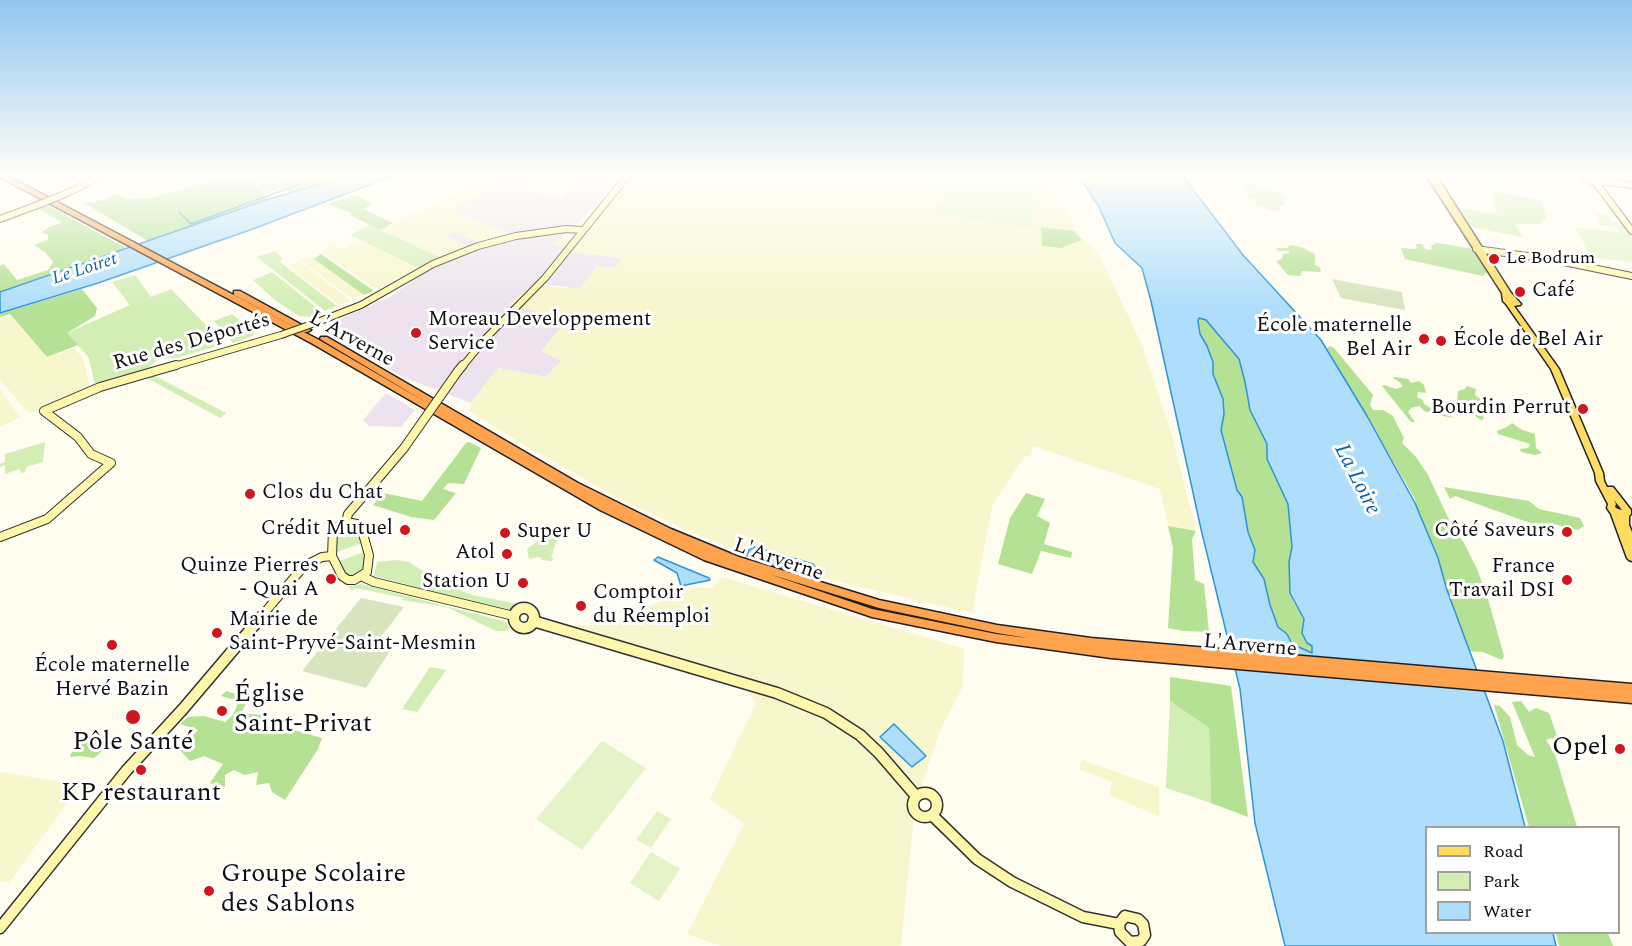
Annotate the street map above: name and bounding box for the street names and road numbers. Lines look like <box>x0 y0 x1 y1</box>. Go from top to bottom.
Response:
street label: L'Arverne <box>304 306 398 374</box>
street label: Rue des Déportés <box>111 309 273 377</box>
street label: L'Arverne <box>730 534 826 588</box>
street label: L'Arverne <box>1202 630 1298 664</box>

